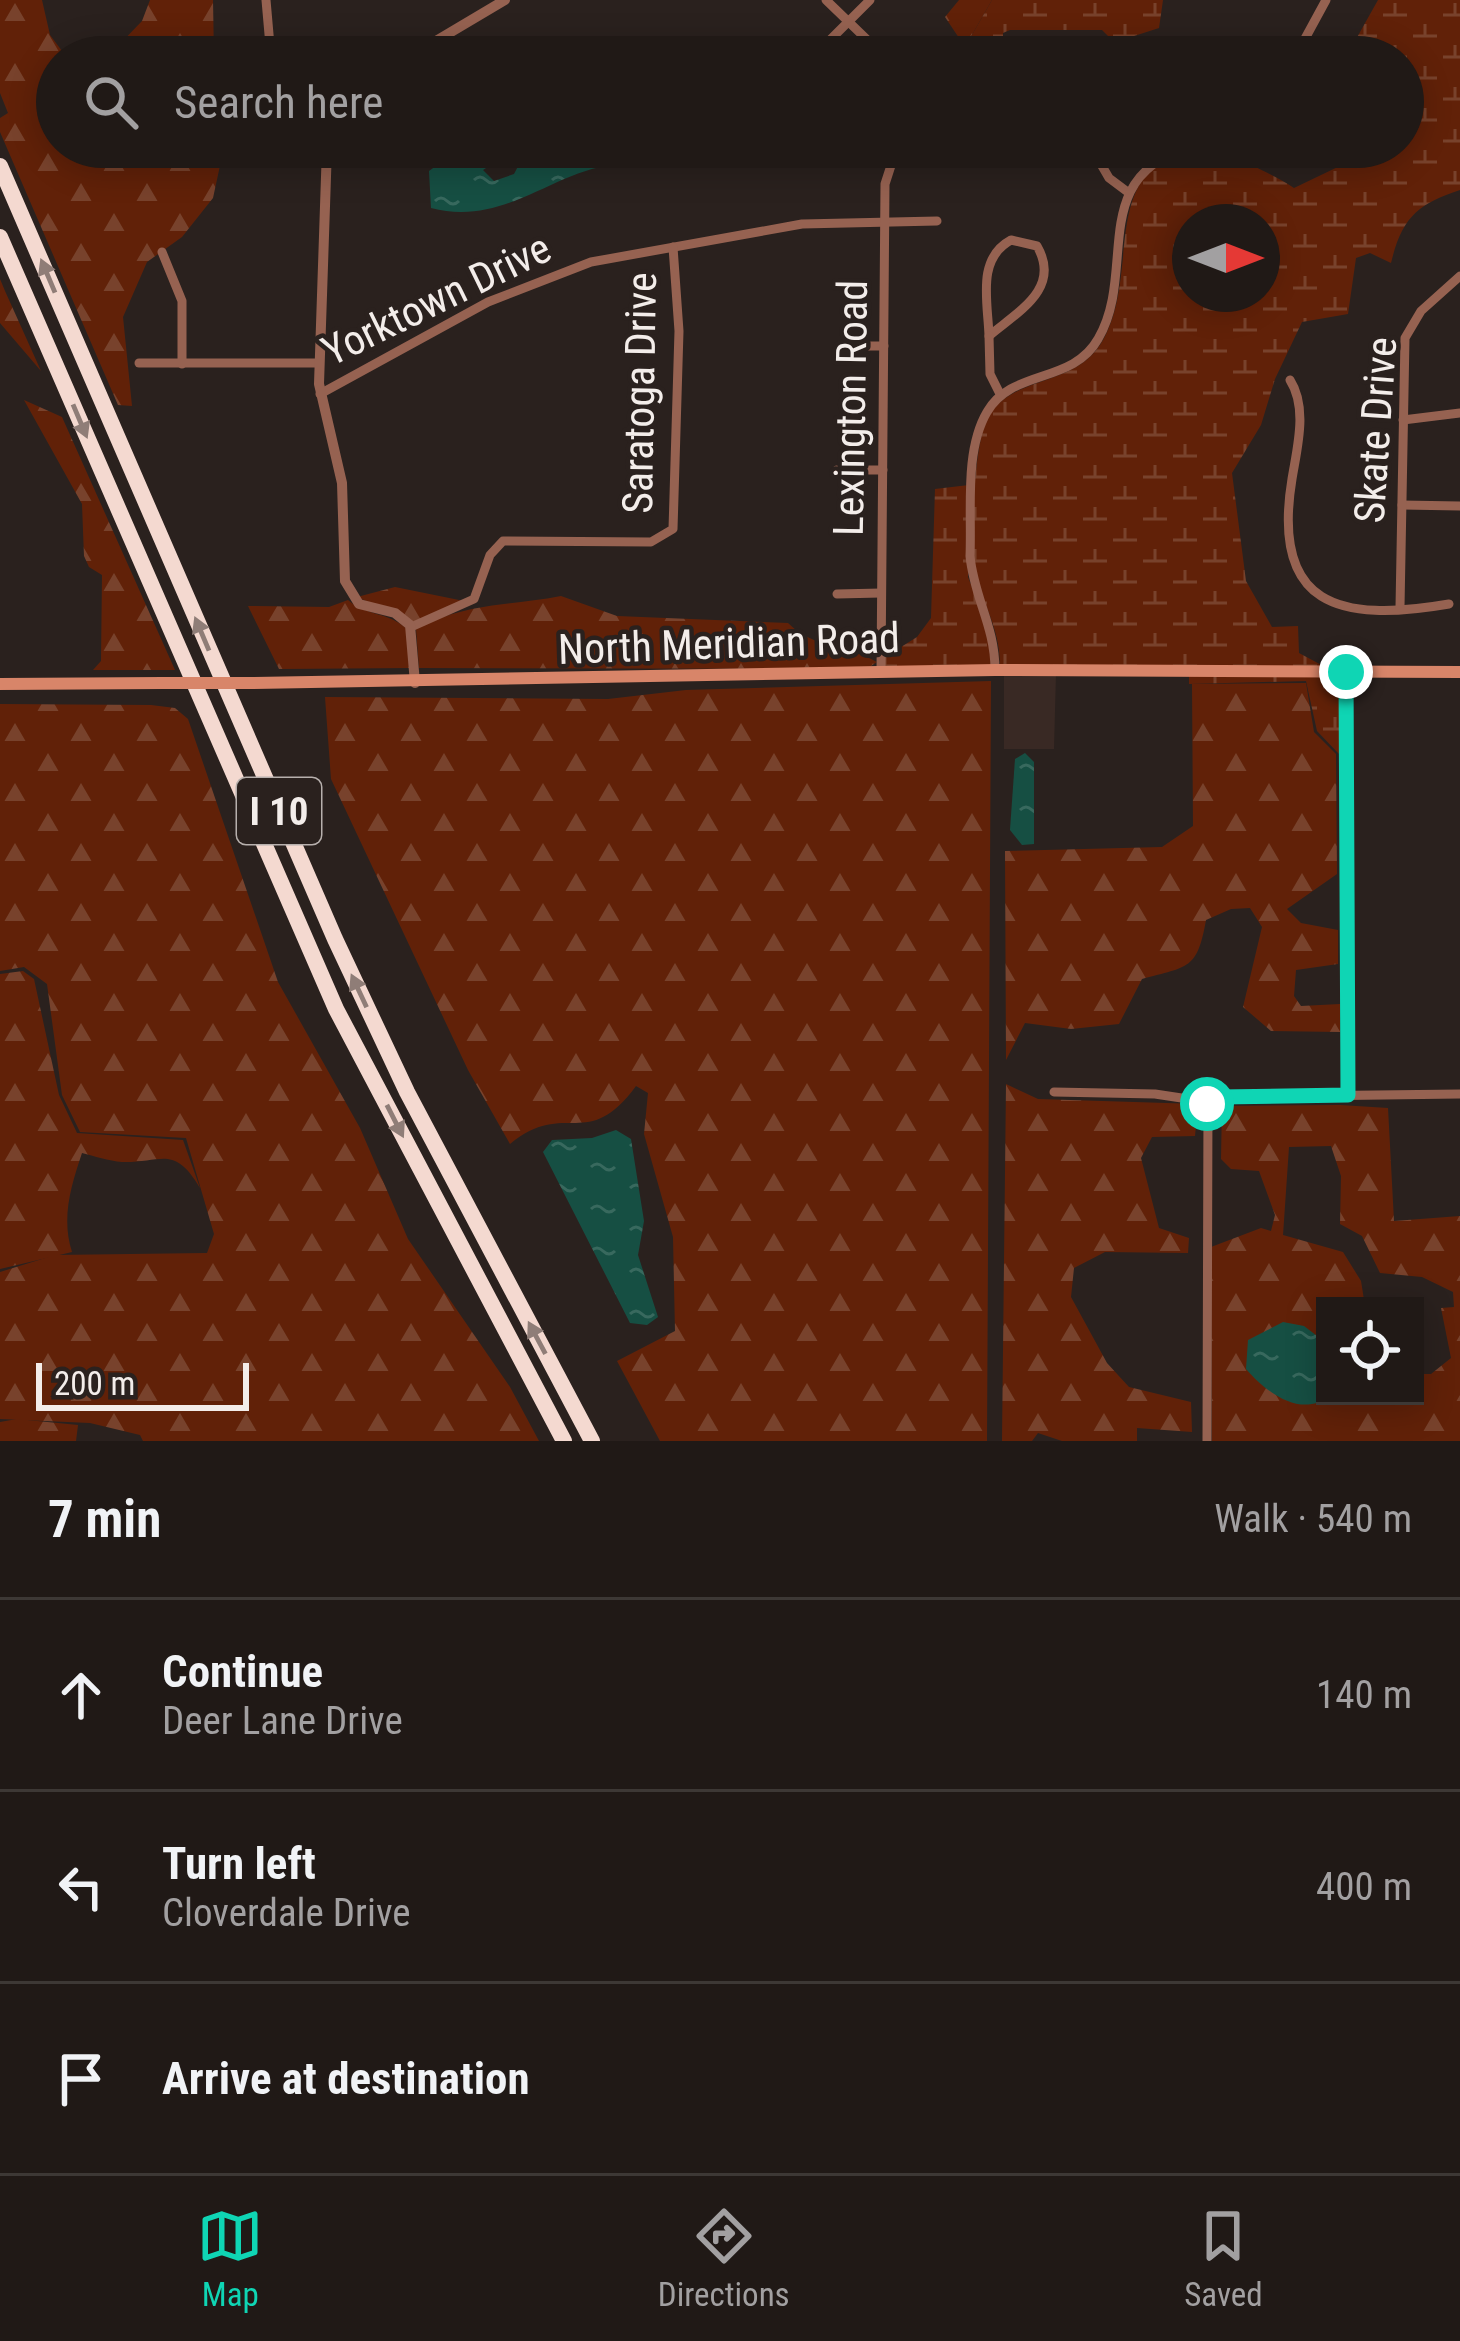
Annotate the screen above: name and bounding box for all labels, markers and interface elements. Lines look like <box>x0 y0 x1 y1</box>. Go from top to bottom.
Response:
search box <box>36 36 1424 168</box>
icon: search <box>78 69 144 135</box>
text: Search here <box>174 76 383 129</box>
north arrow <box>1172 204 1280 312</box>
street label: Yorktown Drive <box>314 223 558 376</box>
one-way arrow <box>37 258 57 293</box>
street label: Saratoga Drive <box>613 272 666 514</box>
street label: Lexington Road <box>824 279 877 537</box>
street label: Skate Drive <box>1345 335 1406 525</box>
one-way arrow <box>70 404 90 439</box>
street label: North Meridian Road <box>557 613 901 674</box>
one-way arrow <box>192 616 212 651</box>
route end <box>1319 645 1373 699</box>
road number: I 10 <box>237 778 321 844</box>
one-way arrow <box>349 973 369 1008</box>
route start <box>1180 1077 1234 1131</box>
one-way arrow <box>384 1104 405 1139</box>
map controls <box>1316 1297 1424 1405</box>
button: locate <box>1316 1297 1424 1405</box>
one-way arrow <box>527 1320 548 1355</box>
scale bar <box>36 1357 249 1410</box>
text: 200 m <box>54 1364 135 1403</box>
text: 7 min <box>48 1490 161 1549</box>
text: Walk · 540 m <box>1214 1496 1412 1542</box>
text: Continue <box>162 1645 323 1698</box>
icon: ahead <box>48 1662 114 1728</box>
text: 140 m <box>1316 1672 1412 1718</box>
text: Deer Lane Drive <box>162 1698 403 1744</box>
text: Turn left <box>162 1837 316 1890</box>
icon: left <box>48 1854 114 1920</box>
text: 400 m <box>1316 1864 1412 1910</box>
text: Cloverdale Drive <box>162 1890 411 1936</box>
icon: arrive <box>48 2046 114 2112</box>
text: Arrive at destination <box>162 2052 530 2105</box>
tab: Map <box>197 2203 263 2314</box>
tab: Directions <box>658 2203 790 2314</box>
tab: Saved <box>1184 2203 1263 2314</box>

